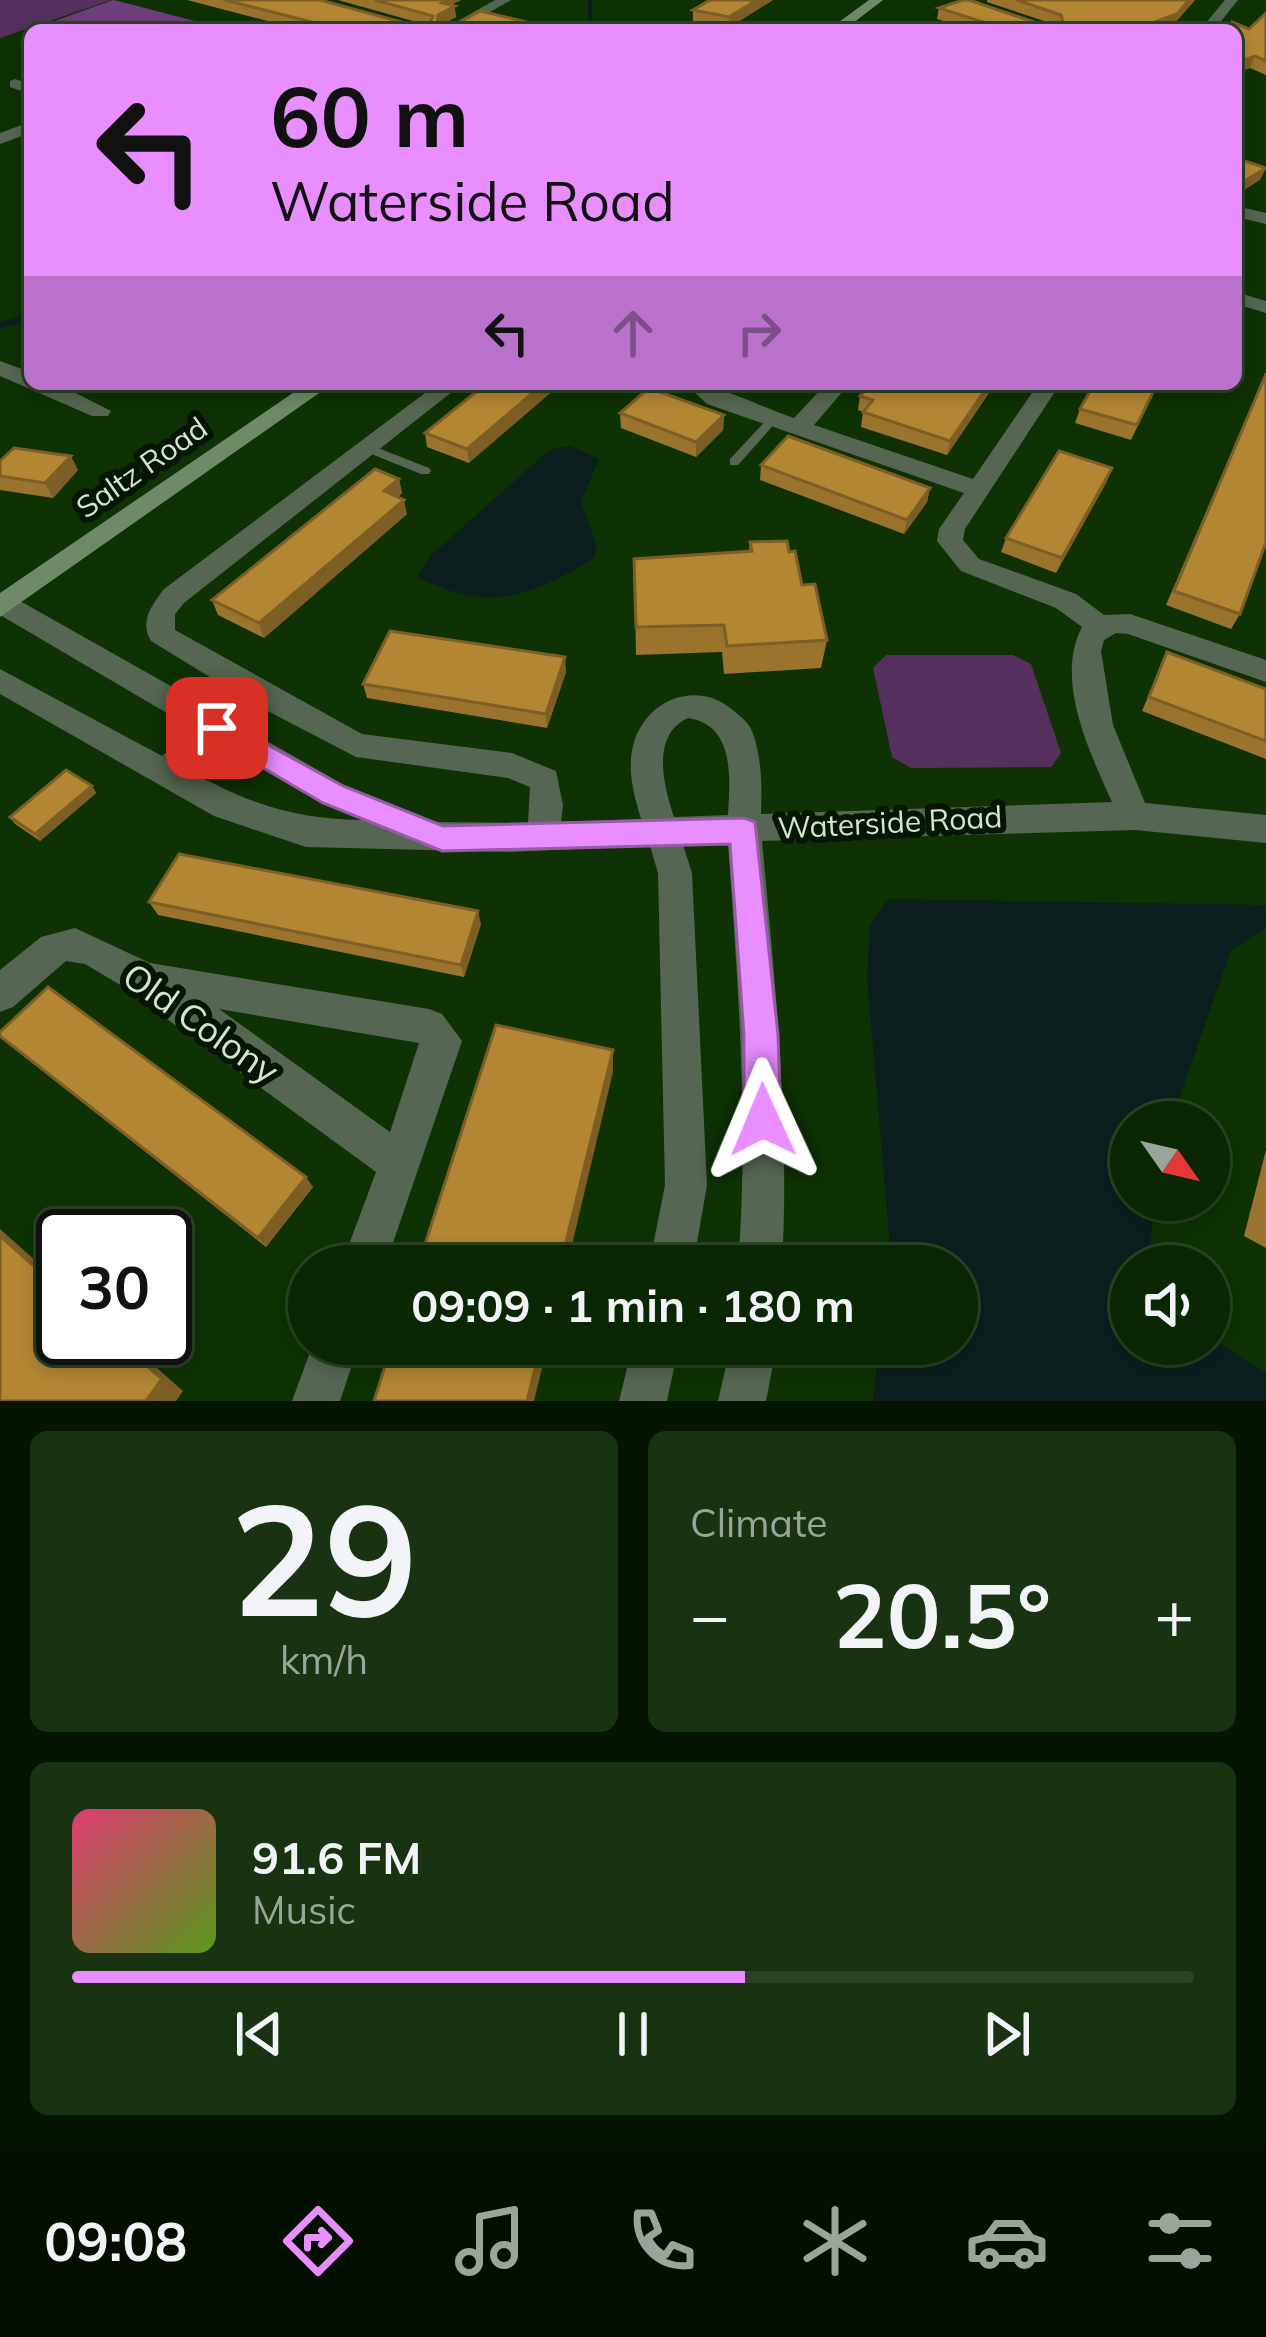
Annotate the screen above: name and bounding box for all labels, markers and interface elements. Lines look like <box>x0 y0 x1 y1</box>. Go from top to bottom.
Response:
text: 60 m <box>270 63 469 168</box>
icon: left <box>72 72 228 228</box>
text: Waterside Road <box>270 167 675 235</box>
icon: left <box>474 300 540 366</box>
icon: ahead <box>600 300 666 366</box>
icon: right <box>726 300 792 366</box>
street label: Saltz Road <box>69 408 214 526</box>
pin <box>166 677 268 779</box>
icon: arrive <box>184 695 250 761</box>
street label: Waterside Road <box>777 797 1003 847</box>
street label: Old Colony <box>114 952 288 1093</box>
position arrow <box>700 1057 826 1183</box>
north arrow <box>1110 1101 1230 1221</box>
map controls <box>1110 1101 1230 1365</box>
speed limit sign: 30 <box>36 1209 192 1365</box>
button: sound <box>1110 1245 1230 1365</box>
text: 09:09 · 1 min · 180 m <box>411 1277 855 1333</box>
text: 29 <box>230 1459 418 1655</box>
text: Climate <box>690 1498 828 1547</box>
text: 20.5° <box>833 1558 1051 1671</box>
text: − <box>690 1573 730 1656</box>
text: + <box>1154 1573 1194 1656</box>
text: km/h <box>280 1635 368 1684</box>
text: 91.6 FM <box>252 1829 421 1885</box>
text: Music <box>252 1885 356 1934</box>
icon: previous <box>226 2001 292 2067</box>
icon: pause <box>600 2001 666 2067</box>
icon: next <box>974 2001 1040 2067</box>
icon: directions <box>276 2199 360 2283</box>
icon: music <box>448 2199 532 2283</box>
icon: phone <box>620 2199 704 2283</box>
icon: climate <box>793 2199 877 2283</box>
icon: car <box>965 2199 1049 2283</box>
icon: filters <box>1138 2199 1222 2283</box>
text: 09:08 <box>44 2207 187 2275</box>

